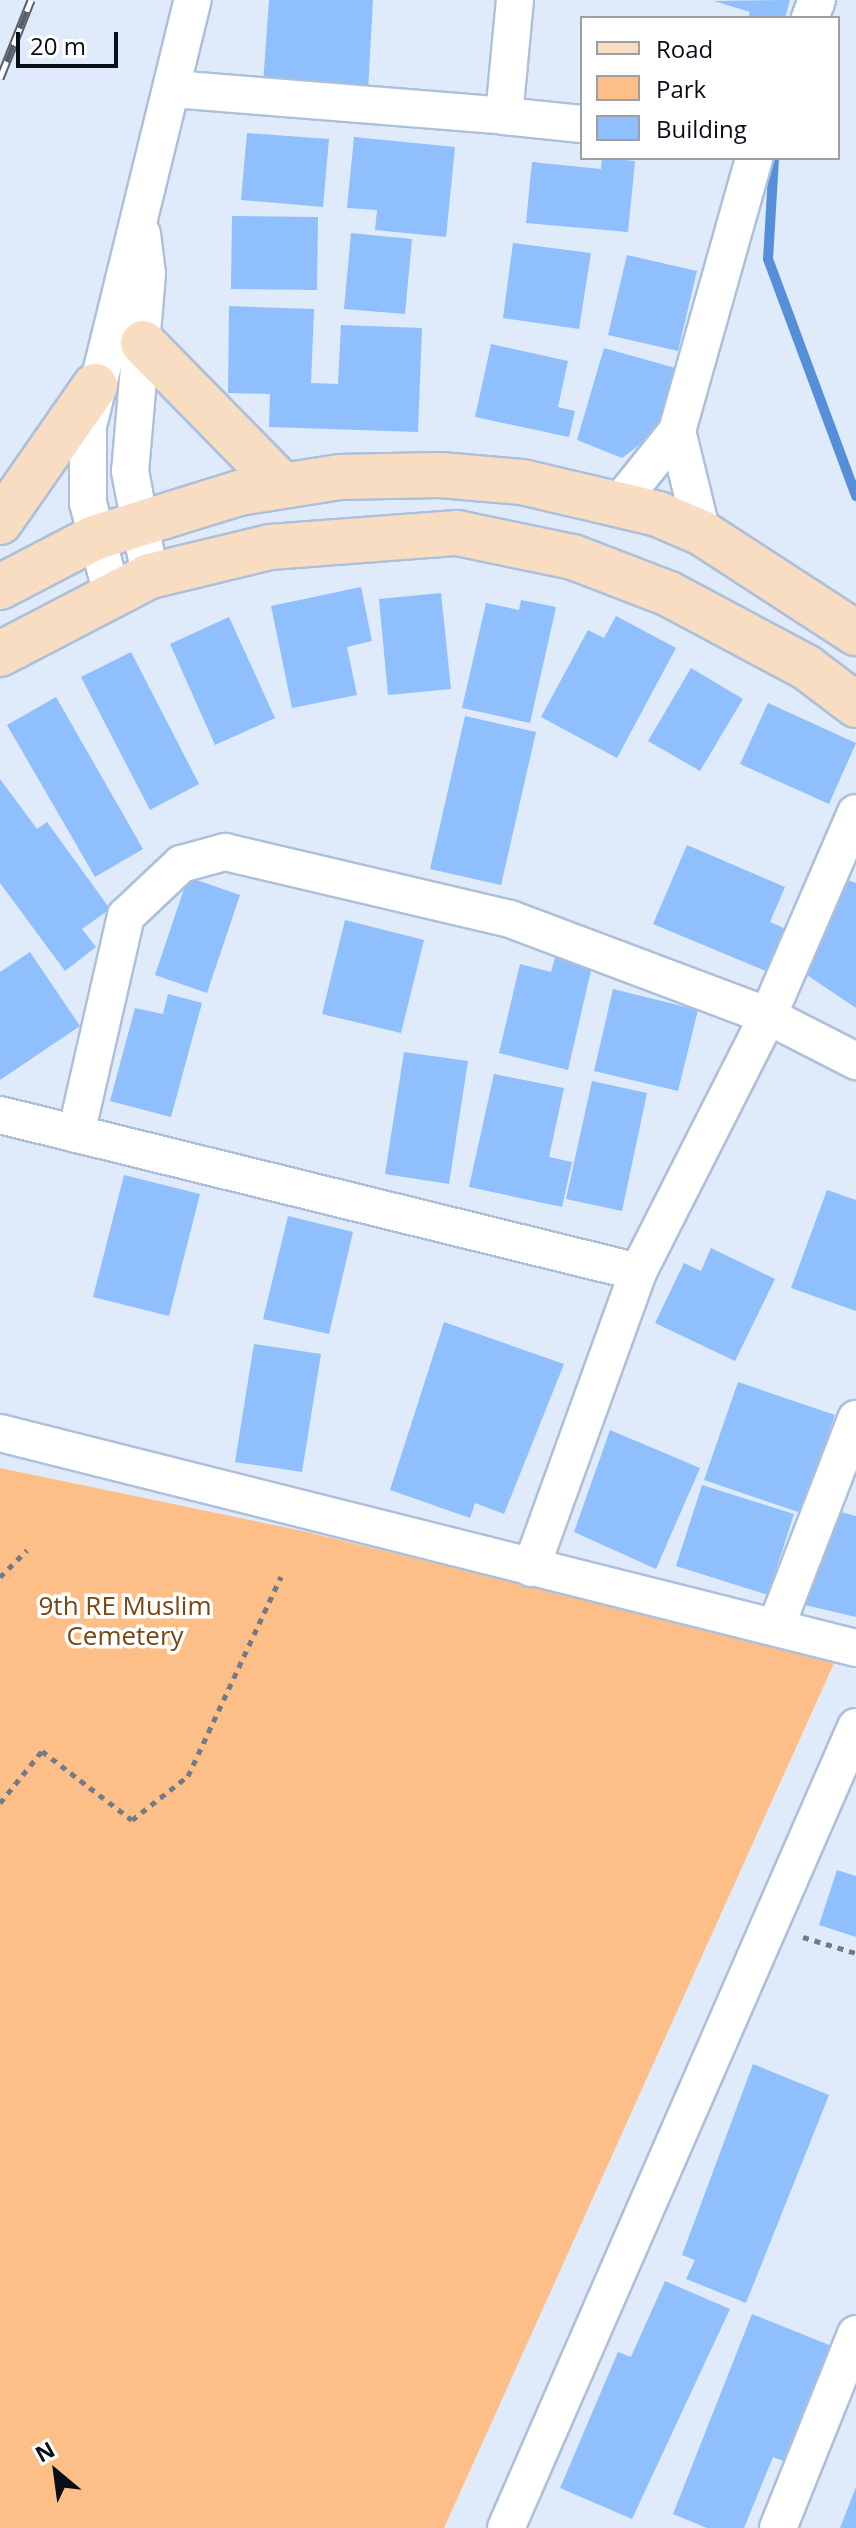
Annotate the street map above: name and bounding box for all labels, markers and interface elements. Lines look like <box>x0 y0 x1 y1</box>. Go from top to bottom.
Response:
scale bar <box>20 16 122 66</box>
legend <box>580 16 840 160</box>
text: 20 m <box>30 29 86 62</box>
text: Road <box>656 32 713 65</box>
text: Park <box>656 72 706 105</box>
text: Building <box>656 112 747 145</box>
park label: 9th RE Muslim Cemetery <box>39 1590 211 1652</box>
north arrow <box>16 2432 96 2512</box>
text: N <box>29 2434 59 2468</box>

